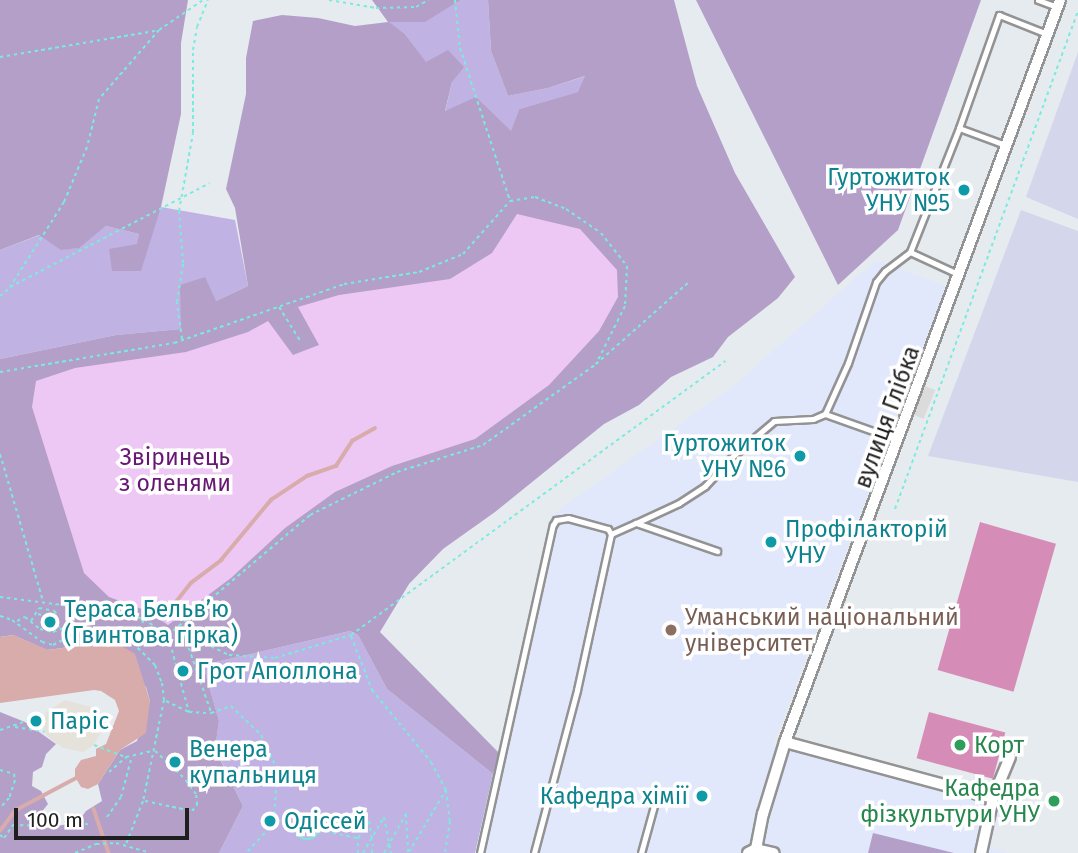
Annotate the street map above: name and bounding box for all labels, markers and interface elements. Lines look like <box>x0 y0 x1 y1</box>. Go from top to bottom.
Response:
place label: Гуртожиток УНУ №5 <box>827 163 950 217</box>
marker: Гуртожиток УНУ №5 <box>956 182 972 198</box>
street label: вулиця Глібка <box>848 342 926 492</box>
place label: Гуртожиток УНУ №6 <box>663 429 786 483</box>
park label: Звіринець з оленями <box>119 443 231 497</box>
marker: Гуртожиток УНУ №6 <box>792 448 808 464</box>
place label: Профілакторій УНУ <box>785 515 948 569</box>
marker: Профілакторій УНУ <box>763 534 779 550</box>
place label: Тераса Бельв’ю (Гвинтова гірка) <box>64 595 238 649</box>
place label: Уманський національний університет <box>685 603 959 657</box>
marker: Тераса Бельв’ю (Гвинтова гірка) <box>42 614 58 630</box>
marker: Уманський національний університет <box>663 622 679 638</box>
place label: Грот Аполлона <box>197 657 358 685</box>
marker: Грот Аполлона <box>175 663 191 679</box>
place label: Паріс <box>50 707 109 735</box>
marker: Паріс <box>28 713 44 729</box>
place label: Корт <box>974 731 1024 759</box>
place label: Венера купальниця <box>189 735 317 789</box>
marker: Корт <box>952 737 968 753</box>
marker: Венера купальниця <box>167 754 183 770</box>
place label: Кафедра фізкультури УНУ <box>860 774 1040 828</box>
place label: Кафедра хімії <box>540 782 688 810</box>
marker: Кафедра хімії <box>694 788 710 804</box>
marker: Кафедра фізкультури УНУ <box>1046 793 1062 809</box>
scale bar <box>18 794 192 838</box>
text: 100 m <box>27 807 83 833</box>
place label: Одіссей <box>284 807 366 835</box>
marker: Одіссей <box>262 813 278 829</box>

